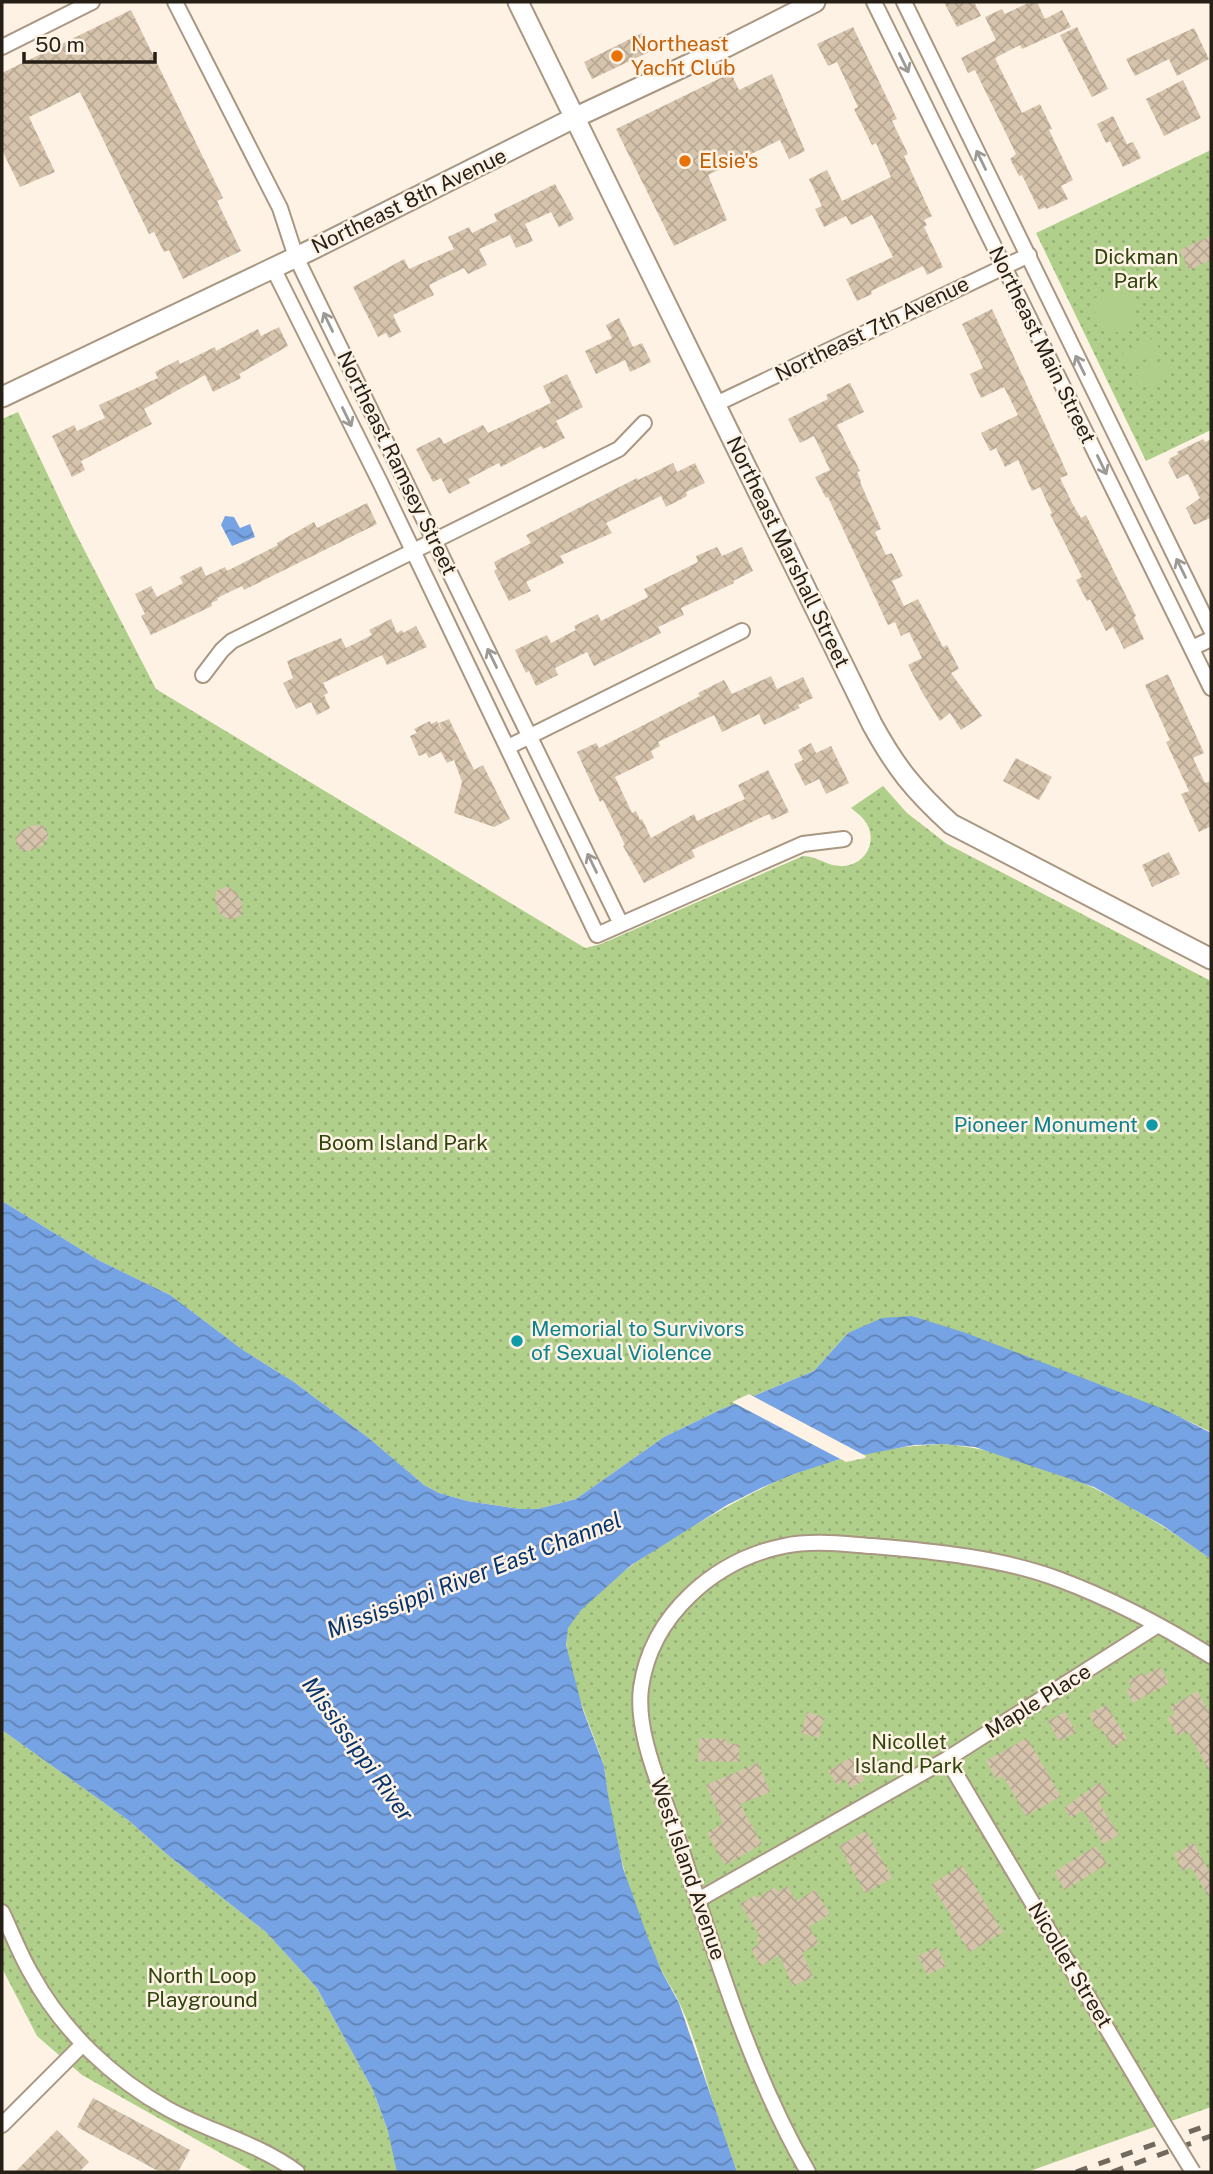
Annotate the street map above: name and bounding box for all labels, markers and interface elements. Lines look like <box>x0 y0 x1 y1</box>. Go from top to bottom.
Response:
scale bar <box>24 21 156 65</box>
place label: Northeast Yacht Club <box>631 31 736 80</box>
text: 50 m <box>35 32 85 57</box>
marker: Northeast Yacht Club <box>609 48 625 64</box>
one-way arrow <box>897 52 911 73</box>
street label: Northeast 8th Avenue <box>307 142 510 259</box>
place label: Elsie's <box>699 148 758 173</box>
one-way arrow <box>974 150 988 171</box>
marker: Elsie's <box>677 153 693 169</box>
street label: Northeast Main Street <box>984 242 1101 448</box>
park label: Dickman Park <box>1094 244 1178 293</box>
street label: Northeast 7th Avenue <box>771 271 973 386</box>
one-way arrow <box>320 312 334 333</box>
street label: Northeast Ramsey Street <box>332 347 463 579</box>
one-way arrow <box>1073 355 1087 376</box>
one-way arrow <box>340 406 354 427</box>
street label: Northeast Marshall Street <box>722 432 855 671</box>
one-way arrow <box>1095 454 1109 475</box>
one-way arrow <box>1174 558 1188 579</box>
one-way arrow <box>485 648 499 669</box>
one-way arrow <box>584 853 598 874</box>
place label: Pioneer Monument <box>954 1112 1138 1137</box>
marker: Pioneer Monument <box>1144 1117 1160 1133</box>
park label: Boom Island Park <box>318 1130 488 1155</box>
place label: Memorial to Survivors of Sexual Violence <box>531 1316 744 1365</box>
marker: Memorial to Survivors of Sexual Violence <box>509 1333 525 1349</box>
water label: Mississippi River East Channel <box>323 1506 625 1643</box>
street label: Maple Place <box>980 1658 1095 1743</box>
water label: Mississippi River <box>297 1671 420 1826</box>
park label: Nicollet Island Park <box>855 1729 964 1778</box>
street label: West Island Avenue <box>646 1775 731 1963</box>
street label: Nicollet Street <box>1023 1897 1118 2032</box>
park label: North Loop Playground <box>146 1963 258 2012</box>

